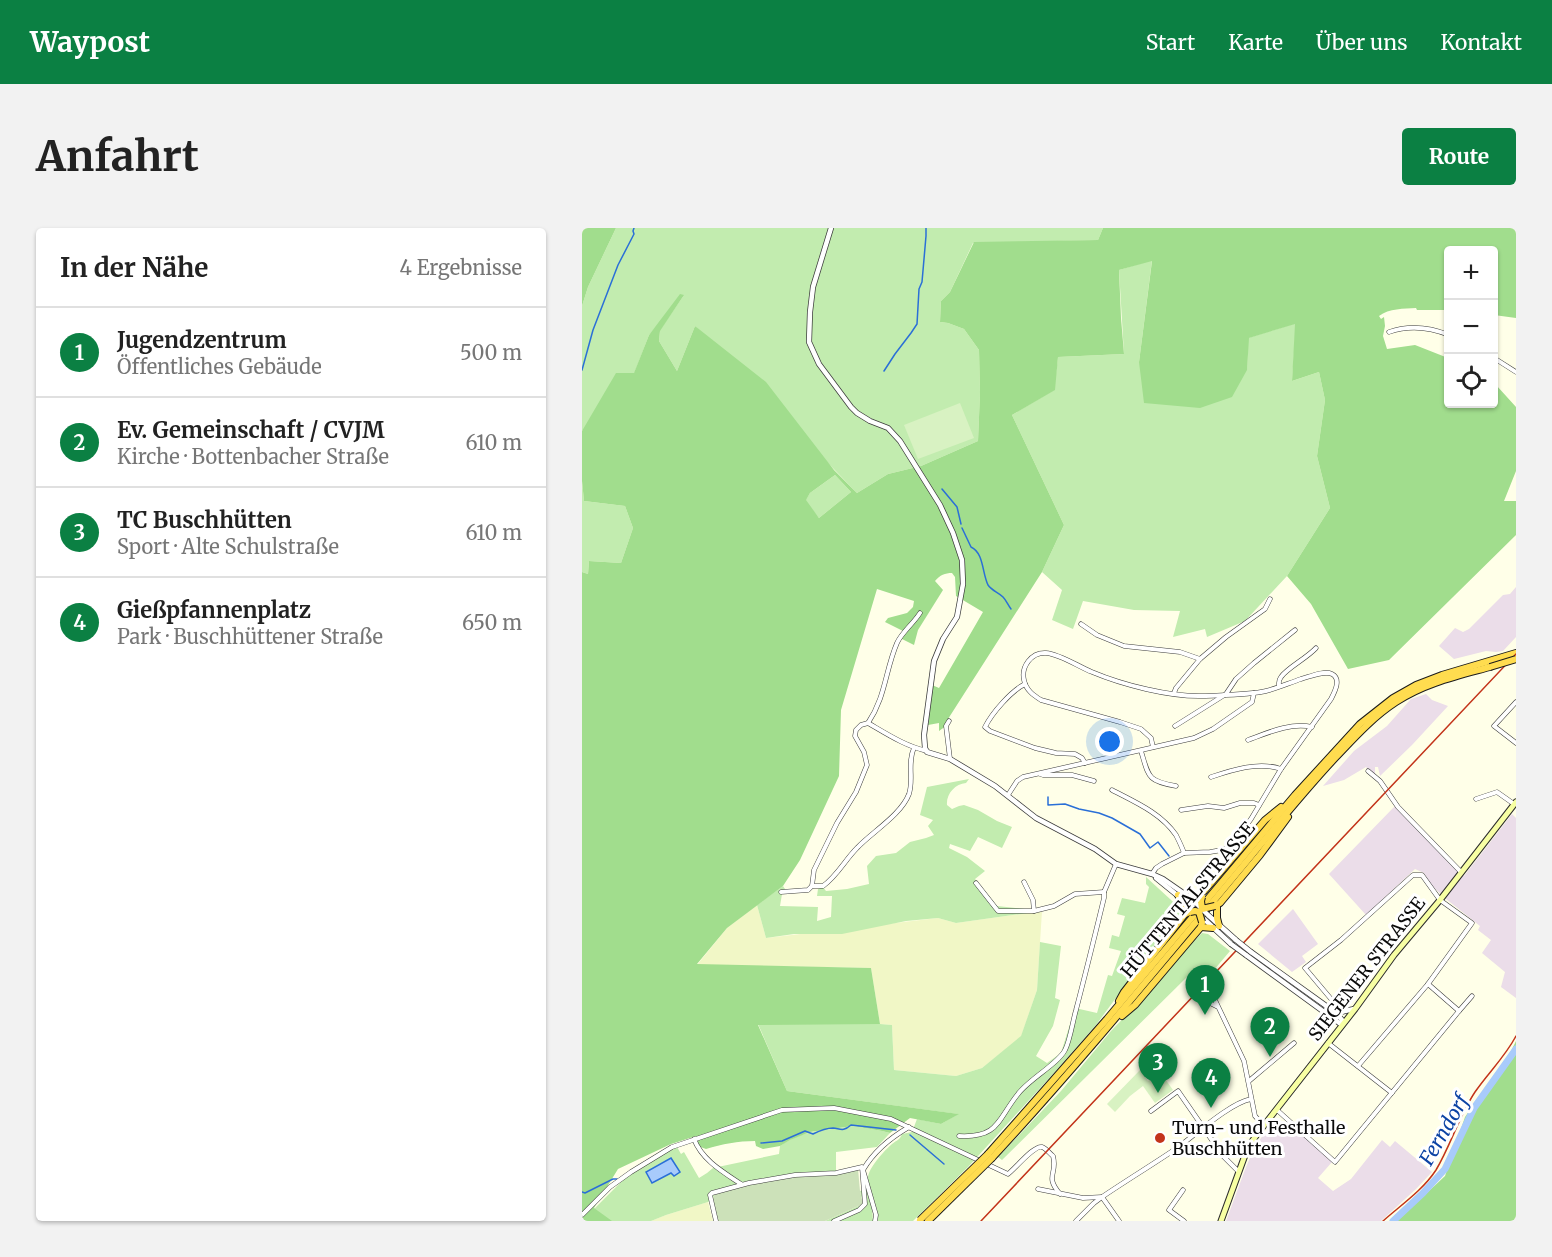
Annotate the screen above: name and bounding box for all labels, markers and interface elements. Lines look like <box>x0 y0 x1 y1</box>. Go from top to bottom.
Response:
text: Waypost <box>30 24 150 60</box>
text: Start <box>1146 29 1195 56</box>
text: Karte <box>1228 29 1283 56</box>
text: Über uns <box>1316 29 1407 56</box>
text: Kontakt <box>1440 29 1522 56</box>
button: Route <box>1402 128 1516 185</box>
text: Anfahrt <box>36 130 199 182</box>
map controls <box>1444 246 1498 408</box>
button: + <box>1444 246 1498 300</box>
text: In der Nähe <box>60 251 208 284</box>
text: 4 Ergebnisse <box>400 255 522 280</box>
button: − <box>1444 300 1498 354</box>
text: Jugendzentrum <box>117 326 287 354</box>
text: 1 <box>75 340 84 365</box>
text: 500 m <box>460 340 522 365</box>
text: Öffentliches Gebäude <box>117 354 322 379</box>
button: locate <box>1444 354 1498 408</box>
text: Ev. Gemeinschaft / CVJM <box>117 416 385 444</box>
text: 2 <box>74 430 85 455</box>
text: 610 m <box>466 430 522 455</box>
text: Kirche · Bottenbacher Straße <box>117 444 389 469</box>
text: TC Buschhütten <box>117 506 292 534</box>
text: 3 <box>74 520 85 545</box>
text: 610 m <box>466 520 522 545</box>
text: Sport · Alte Schulstraße <box>117 534 339 559</box>
text: Gießpfannenplatz <box>117 596 311 624</box>
text: 4 <box>73 610 86 635</box>
text: 650 m <box>462 610 522 635</box>
text: Park · Buschhüttener Straße <box>117 624 383 649</box>
your location <box>1095 727 1124 756</box>
street label: HÜTTENTALSTRASSE <box>1116 817 1260 982</box>
street label: SIEGENER STRASSE <box>1303 892 1430 1045</box>
pin: 1 <box>1186 966 1224 1015</box>
pin: 2 <box>1250 1008 1290 1057</box>
pin: 3 <box>1138 1044 1178 1093</box>
pin: 4 <box>1192 1058 1230 1108</box>
water label: Ferndorf <box>1413 1088 1475 1170</box>
place label: Turn- und Festhalle Buschhütten <box>1172 1116 1345 1160</box>
marker: Turn- und Festhalle Buschhütten <box>1153 1131 1167 1145</box>

